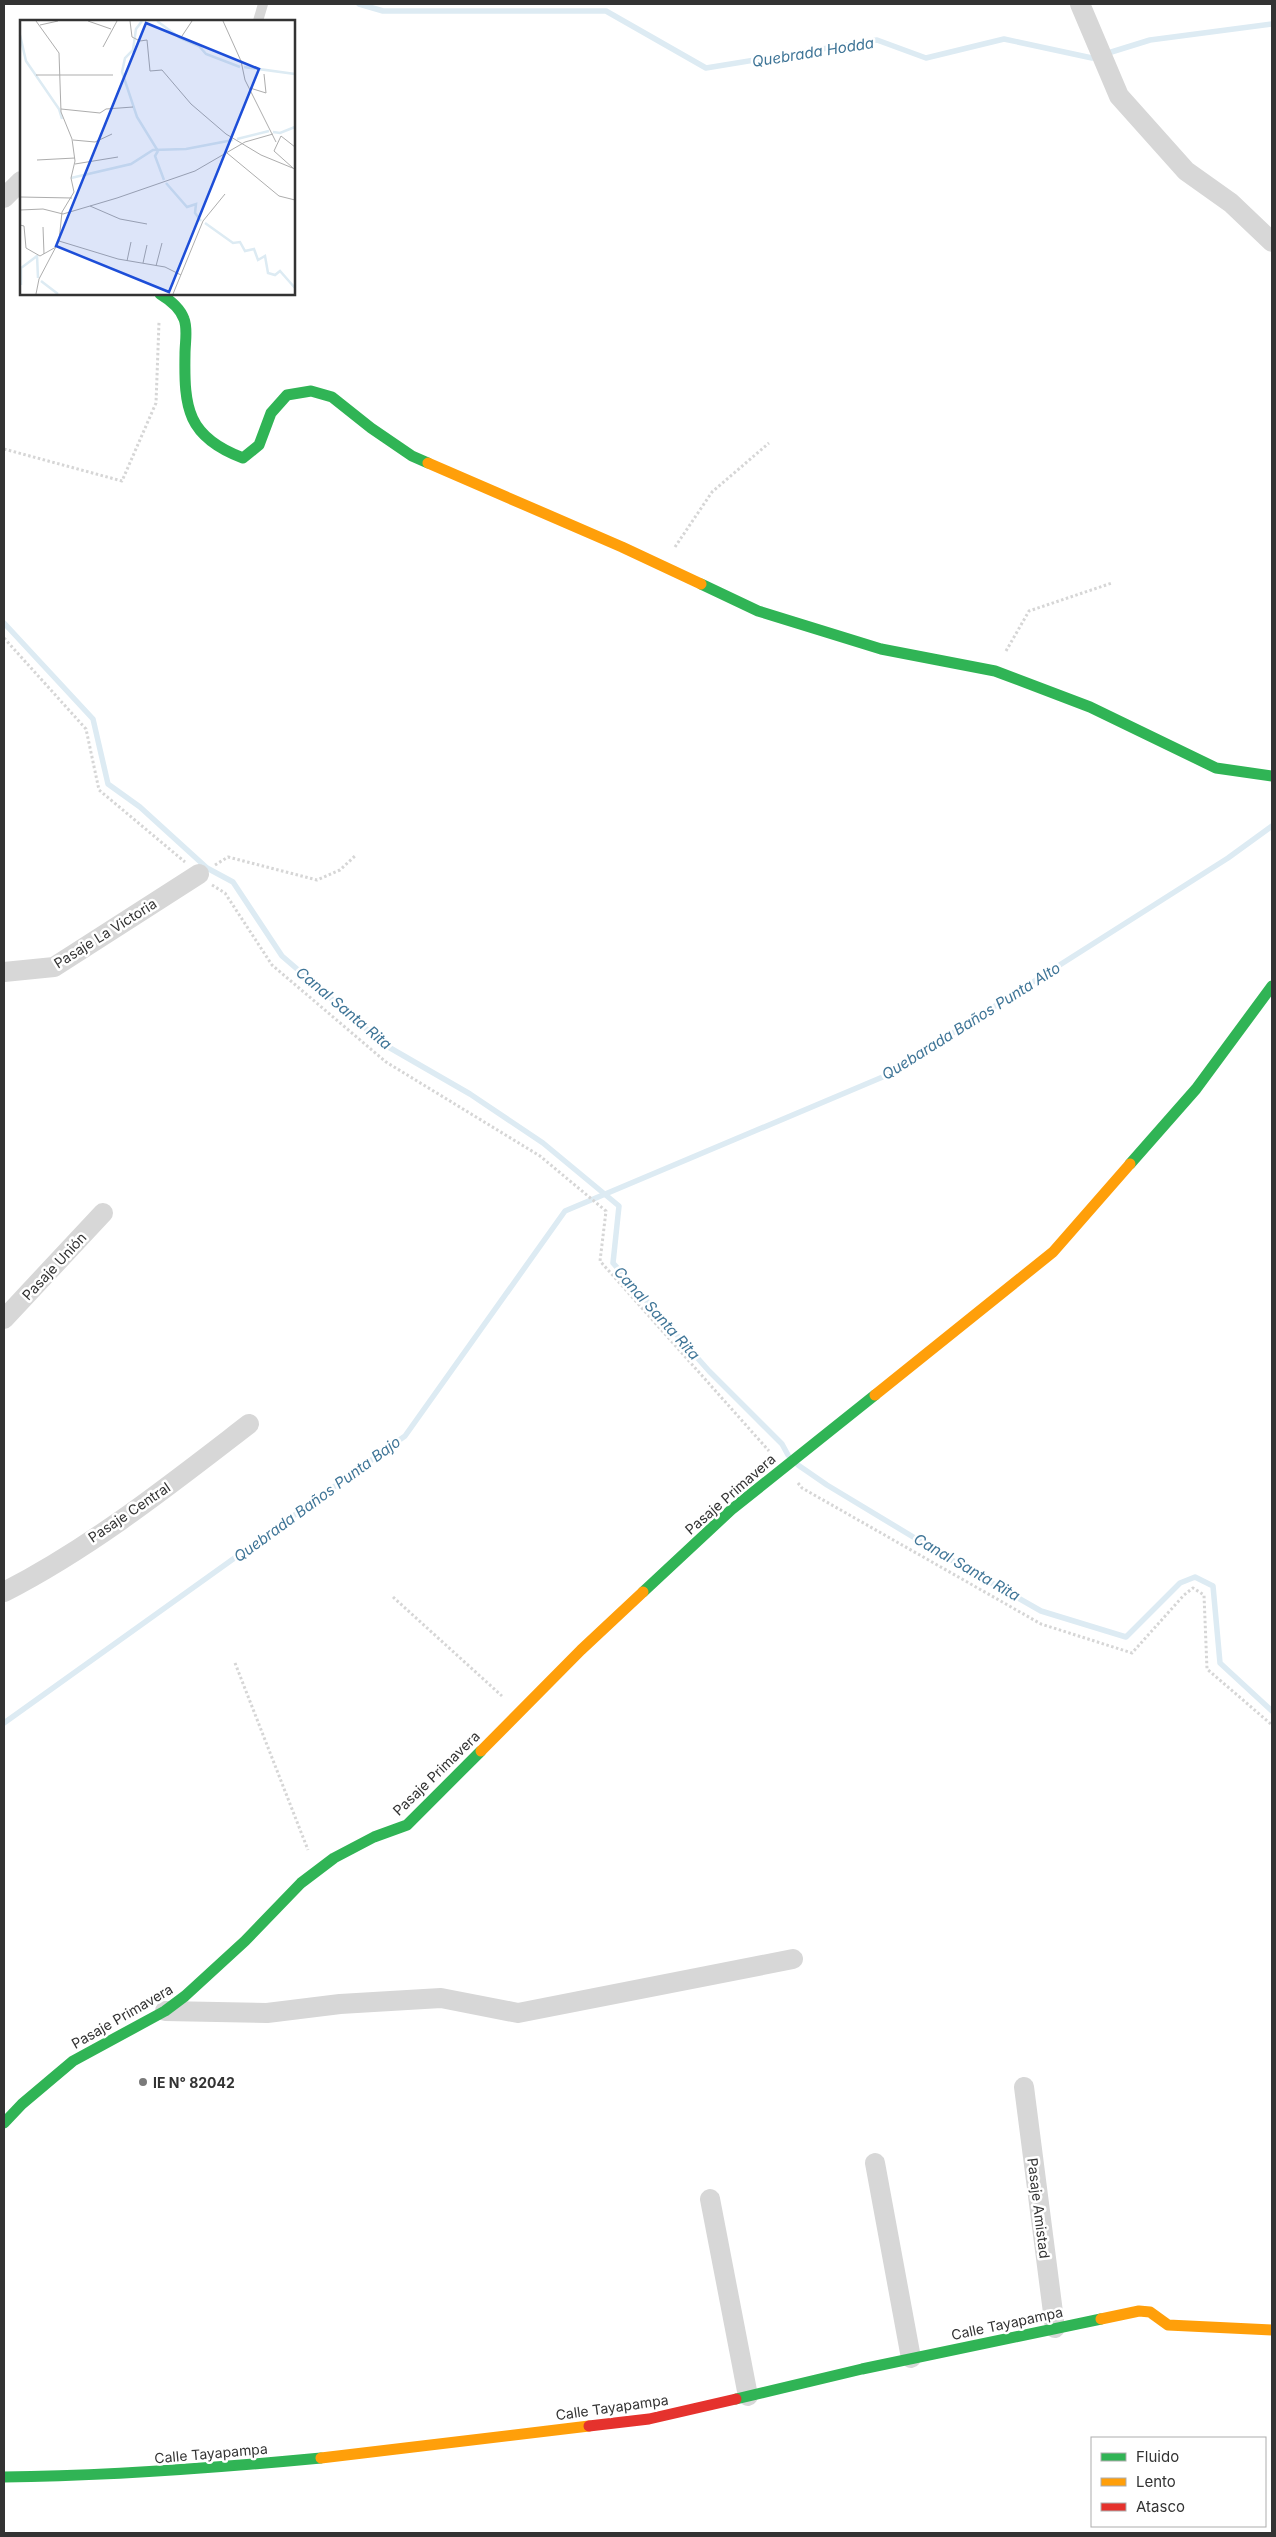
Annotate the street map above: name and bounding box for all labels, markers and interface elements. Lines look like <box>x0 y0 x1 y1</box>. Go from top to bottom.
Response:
inset map <box>20 20 295 295</box>
water label: Quebrada Hodda <box>751 33 875 71</box>
street label: Pasaje La Victoria <box>51 895 159 971</box>
water label: Quebarada Baños Punta Alto <box>878 958 1064 1084</box>
water label: Canal Santa Rita <box>292 962 396 1054</box>
street label: Pasaje Unión <box>18 1229 90 1303</box>
water label: Canal Santa Rita <box>610 1262 704 1364</box>
water label: Quebrada Baños Punta Bajo <box>230 1432 404 1566</box>
street label: Pasaje Primavera <box>681 1450 779 1538</box>
street label: Pasaje Central <box>85 1478 173 1546</box>
water label: Canal Santa Rita <box>911 1529 1023 1605</box>
street label: Pasaje Primavera <box>389 1727 483 1819</box>
street label: Pasaje Primavera <box>68 1980 176 2052</box>
place label: IE N° 82042 <box>153 2074 235 2091</box>
marker: IE N° 82042 <box>137 2076 149 2088</box>
street label: Pasaje Amistad <box>1024 2157 1054 2259</box>
street label: Calle Tayapampa <box>950 2303 1064 2343</box>
street label: Calle Tayapampa <box>555 2391 669 2423</box>
legend <box>1091 2437 1266 2527</box>
street label: Calle Tayapampa <box>154 2440 268 2466</box>
text: Fluido <box>1136 2447 1179 2466</box>
text: Lento <box>1136 2472 1176 2491</box>
text: Atasco <box>1136 2497 1185 2516</box>

